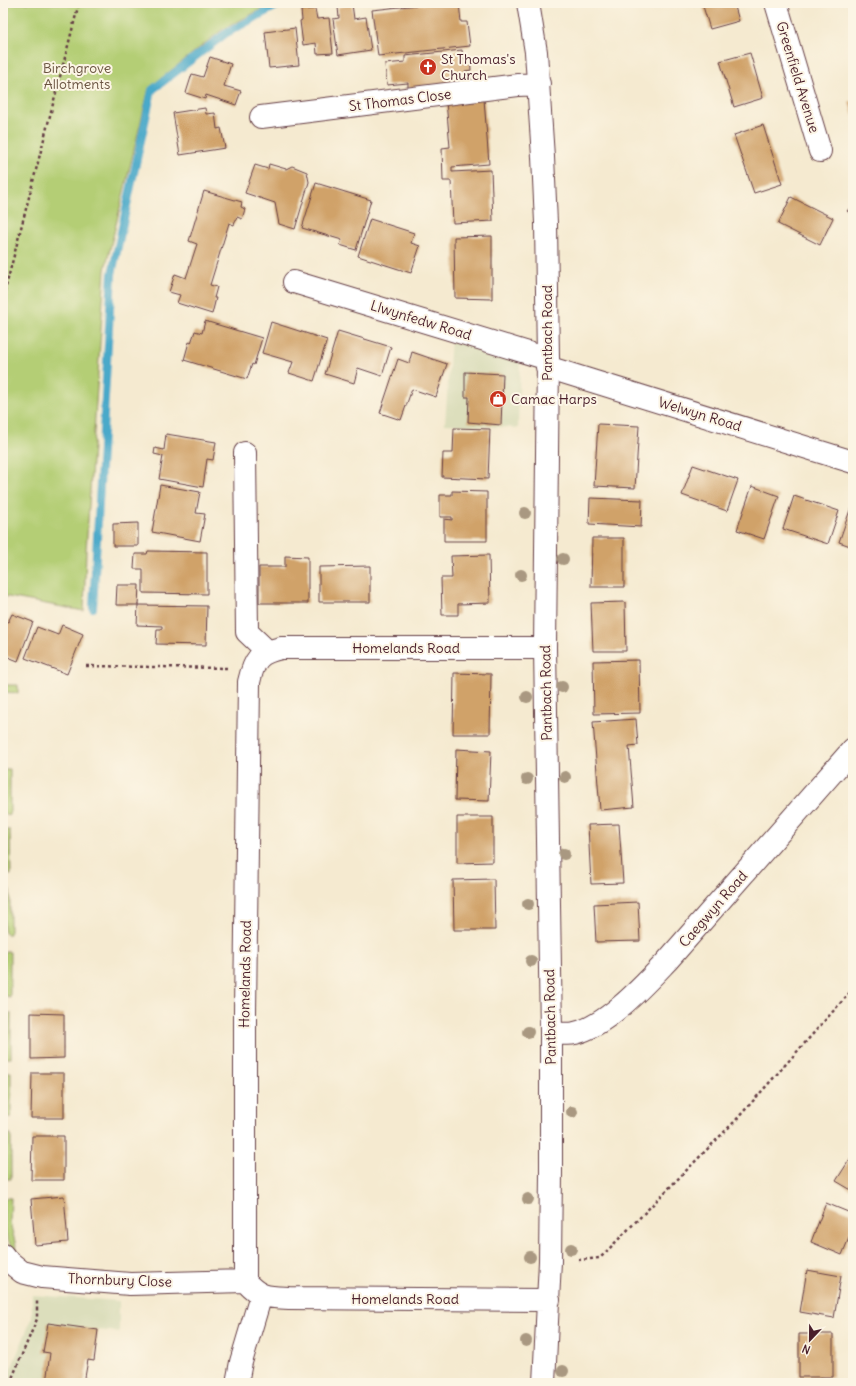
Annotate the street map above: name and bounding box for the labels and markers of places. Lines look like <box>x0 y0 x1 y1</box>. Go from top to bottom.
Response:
place label: St Thomas's Church <box>441 50 516 84</box>
church icon: St Thomas's Church <box>418 57 438 77</box>
shop icon: Camac Harps <box>488 389 508 409</box>
place label: Camac Harps <box>511 390 597 408</box>

